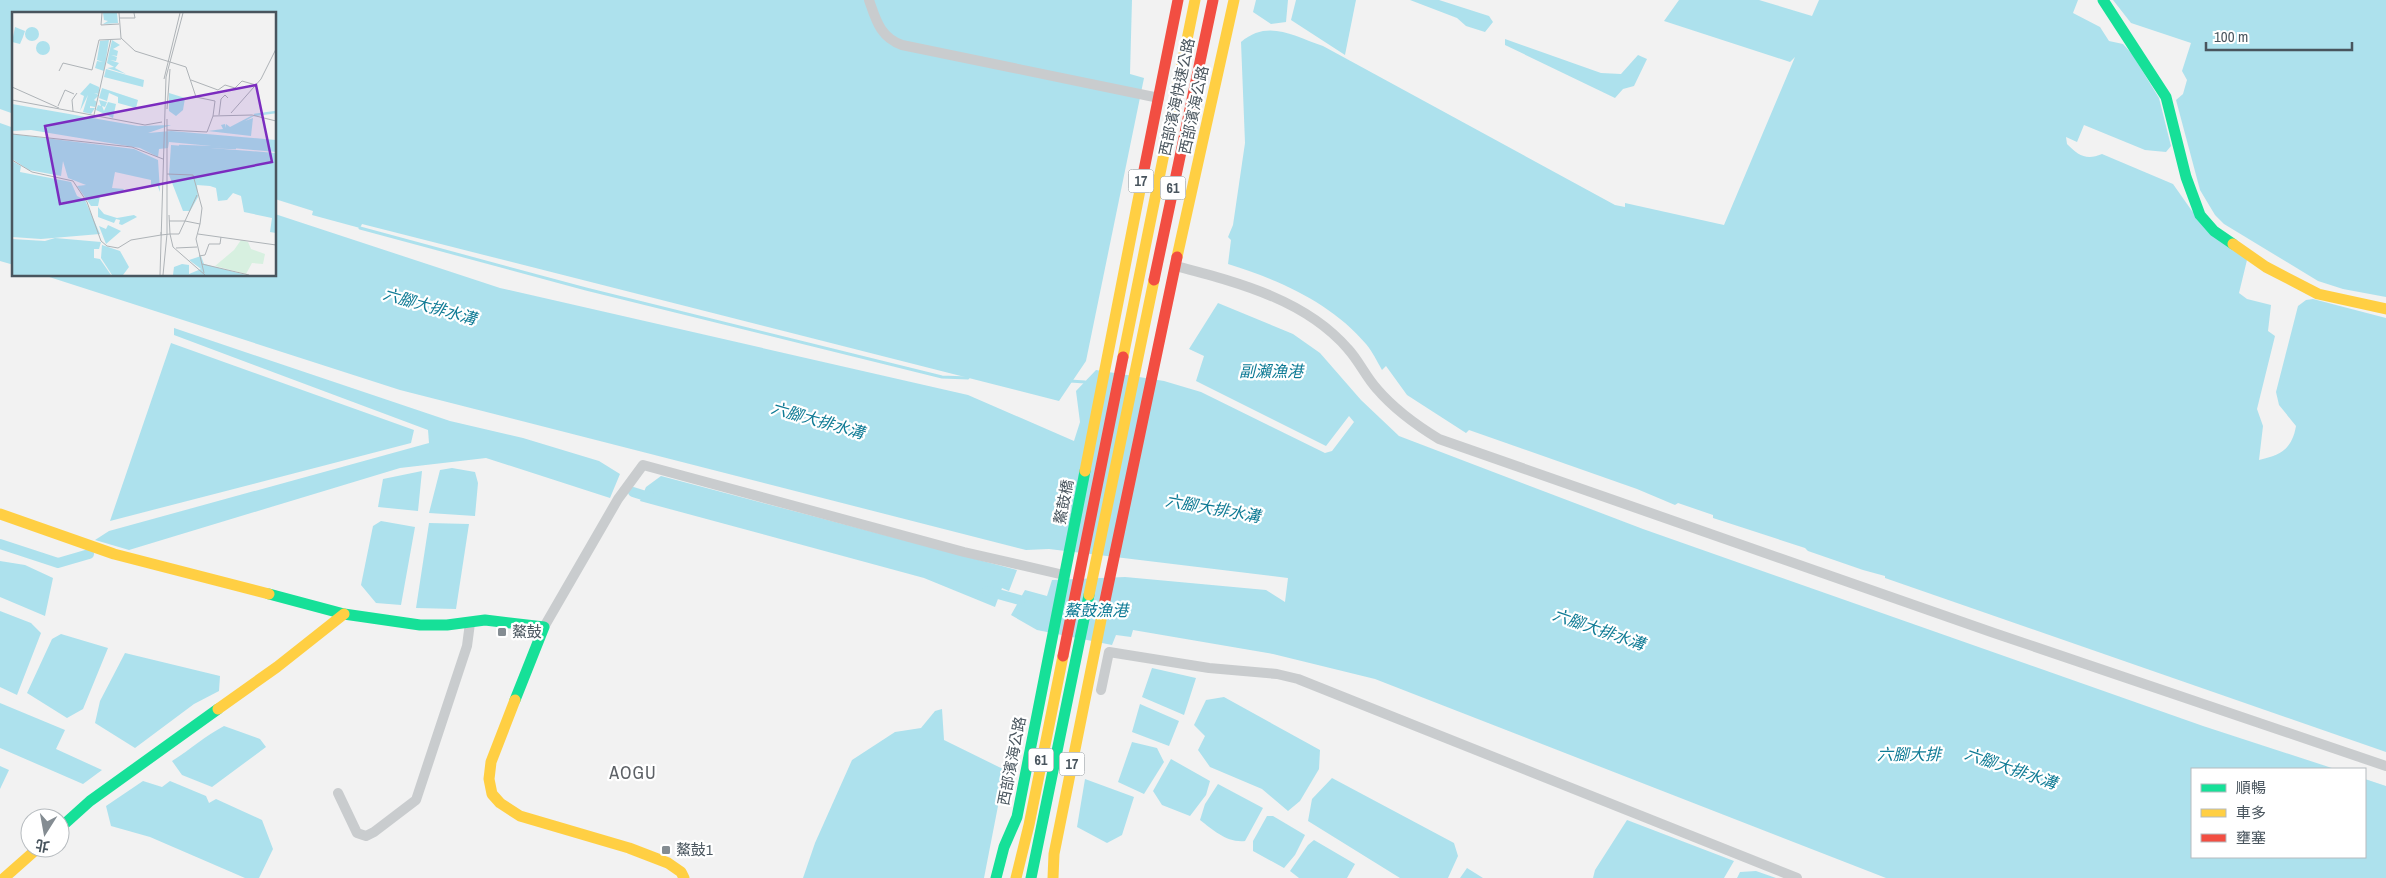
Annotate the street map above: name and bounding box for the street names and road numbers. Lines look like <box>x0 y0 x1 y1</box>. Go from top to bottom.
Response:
street label: 西部濱海快速公路 <box>1154 36 1199 158</box>
street label: 西部濱海公路 <box>1174 64 1213 156</box>
road number: 17 <box>1128 170 1154 192</box>
road number: 61 <box>1160 177 1186 200</box>
street label: 鰲鼓橋 <box>1049 478 1078 526</box>
street label: 西部濱海公路 <box>993 715 1030 807</box>
road number: 61 <box>1028 748 1054 772</box>
road number: 17 <box>1060 752 1084 776</box>

